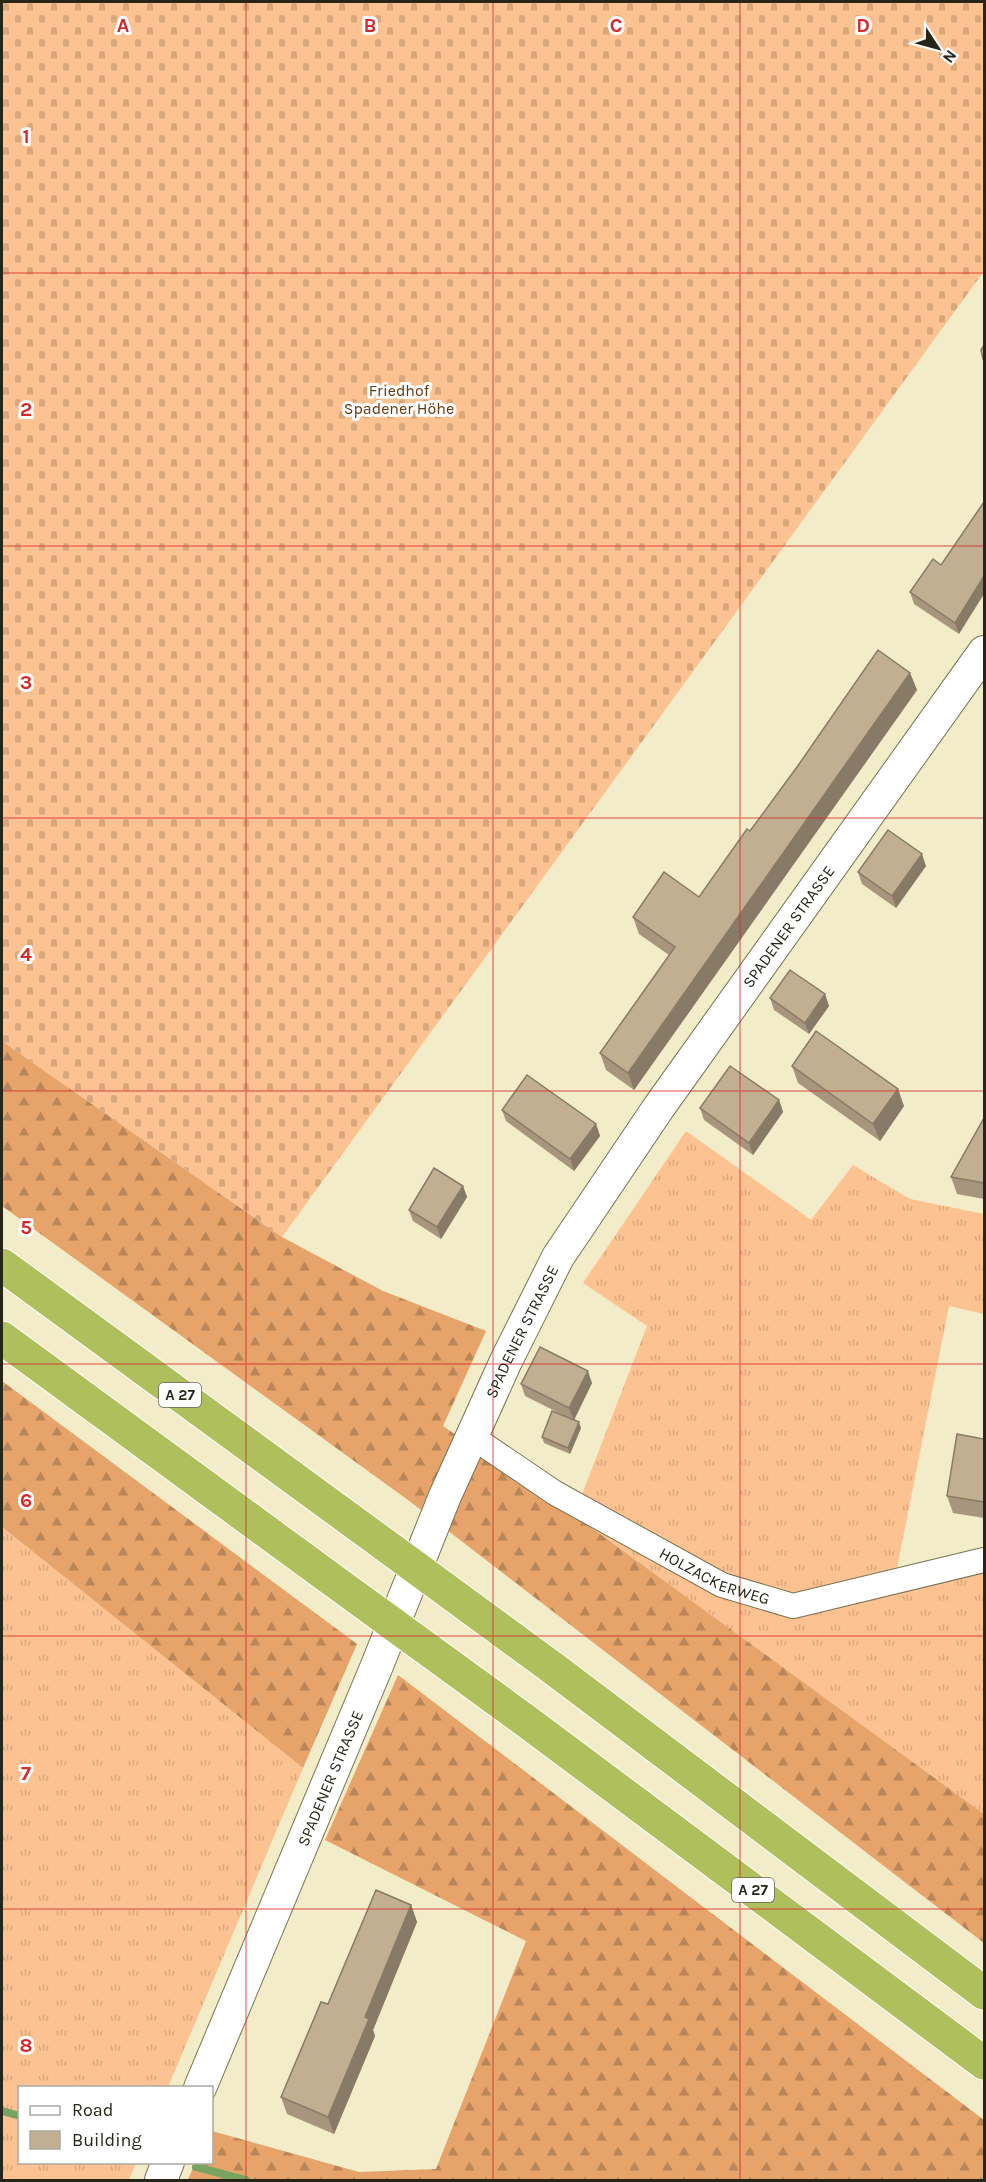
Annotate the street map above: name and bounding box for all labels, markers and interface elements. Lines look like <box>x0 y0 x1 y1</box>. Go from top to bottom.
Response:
text: A <box>117 14 130 37</box>
text: B <box>364 14 376 37</box>
text: C <box>610 14 622 37</box>
text: D <box>856 14 870 37</box>
north arrow <box>908 18 968 78</box>
text: N <box>939 46 961 67</box>
text: 1 <box>22 125 30 148</box>
park label: Friedhof Spadener Höhe <box>344 381 454 418</box>
text: 2 <box>20 398 32 421</box>
text: 3 <box>20 671 32 694</box>
street label: SPADENER STRASSE <box>739 862 838 991</box>
text: 4 <box>20 943 32 966</box>
text: 5 <box>20 1216 32 1239</box>
street label: SPADENER STRASSE <box>482 1262 562 1401</box>
road number: A 27 <box>159 1383 201 1407</box>
text: 6 <box>20 1489 32 1512</box>
street label: HOLZACKERWEG <box>656 1543 772 1609</box>
street label: SPADENER STRASSE <box>293 1708 367 1849</box>
text: 7 <box>21 1762 31 1785</box>
road number: A 27 <box>732 1878 774 1902</box>
text: 8 <box>20 2034 32 2057</box>
legend <box>18 2086 213 2164</box>
text: Road <box>72 2099 113 2121</box>
text: Building <box>72 2129 142 2151</box>

